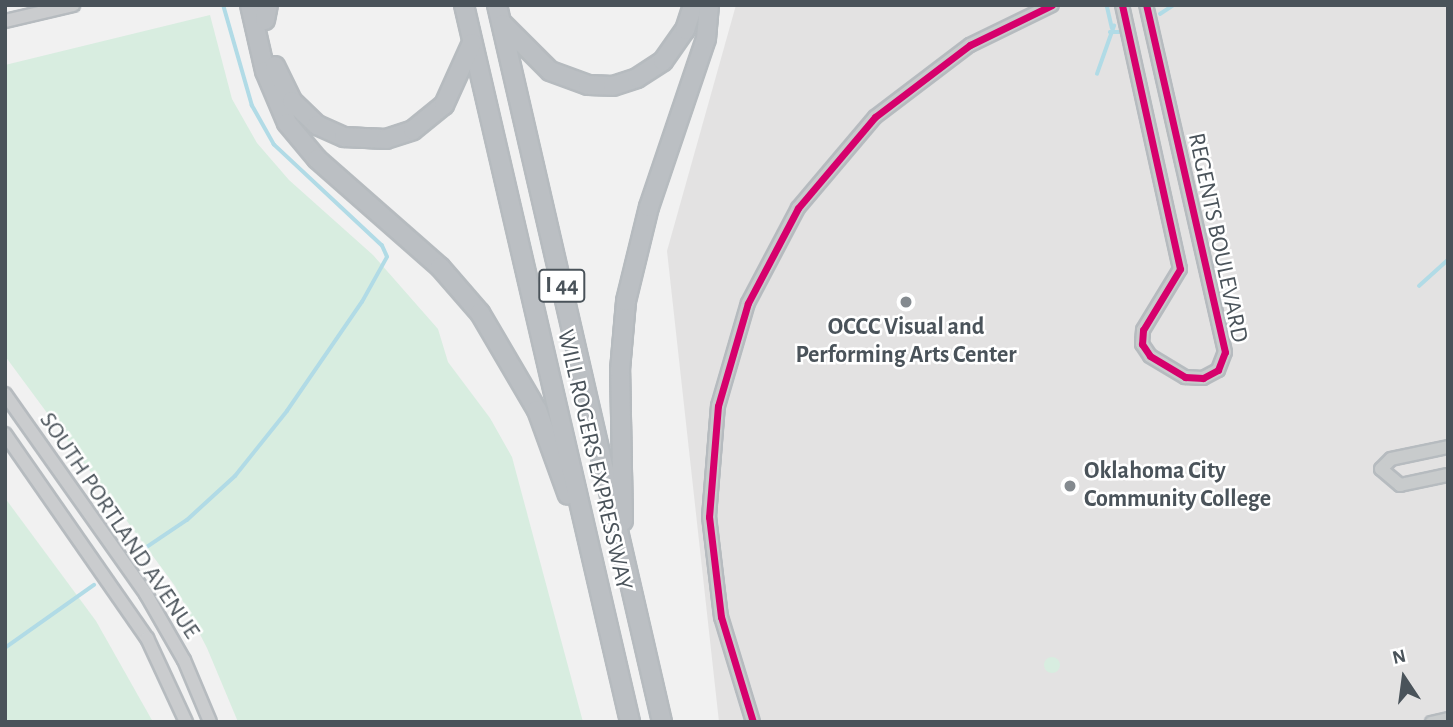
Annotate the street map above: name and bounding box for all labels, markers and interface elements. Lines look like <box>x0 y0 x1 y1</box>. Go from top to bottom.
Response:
street label: REGENTS BOULEVARD <box>1181 131 1253 345</box>
road number: I 44 <box>538 266 586 306</box>
marker: OCCC Visual and Performing Arts Center <box>898 294 914 310</box>
place label: OCCC Visual and Performing Arts Center <box>795 314 1017 370</box>
street label: WILL ROGERS EXPRESSWAY <box>550 327 638 593</box>
street label: SOUTH PORTLAND AVENUE <box>32 407 206 645</box>
place label: Oklahoma City Community College <box>1084 458 1271 514</box>
marker: Oklahoma City Community College <box>1062 478 1078 494</box>
north arrow <box>1369 643 1439 713</box>
text: N <box>1391 646 1408 668</box>

